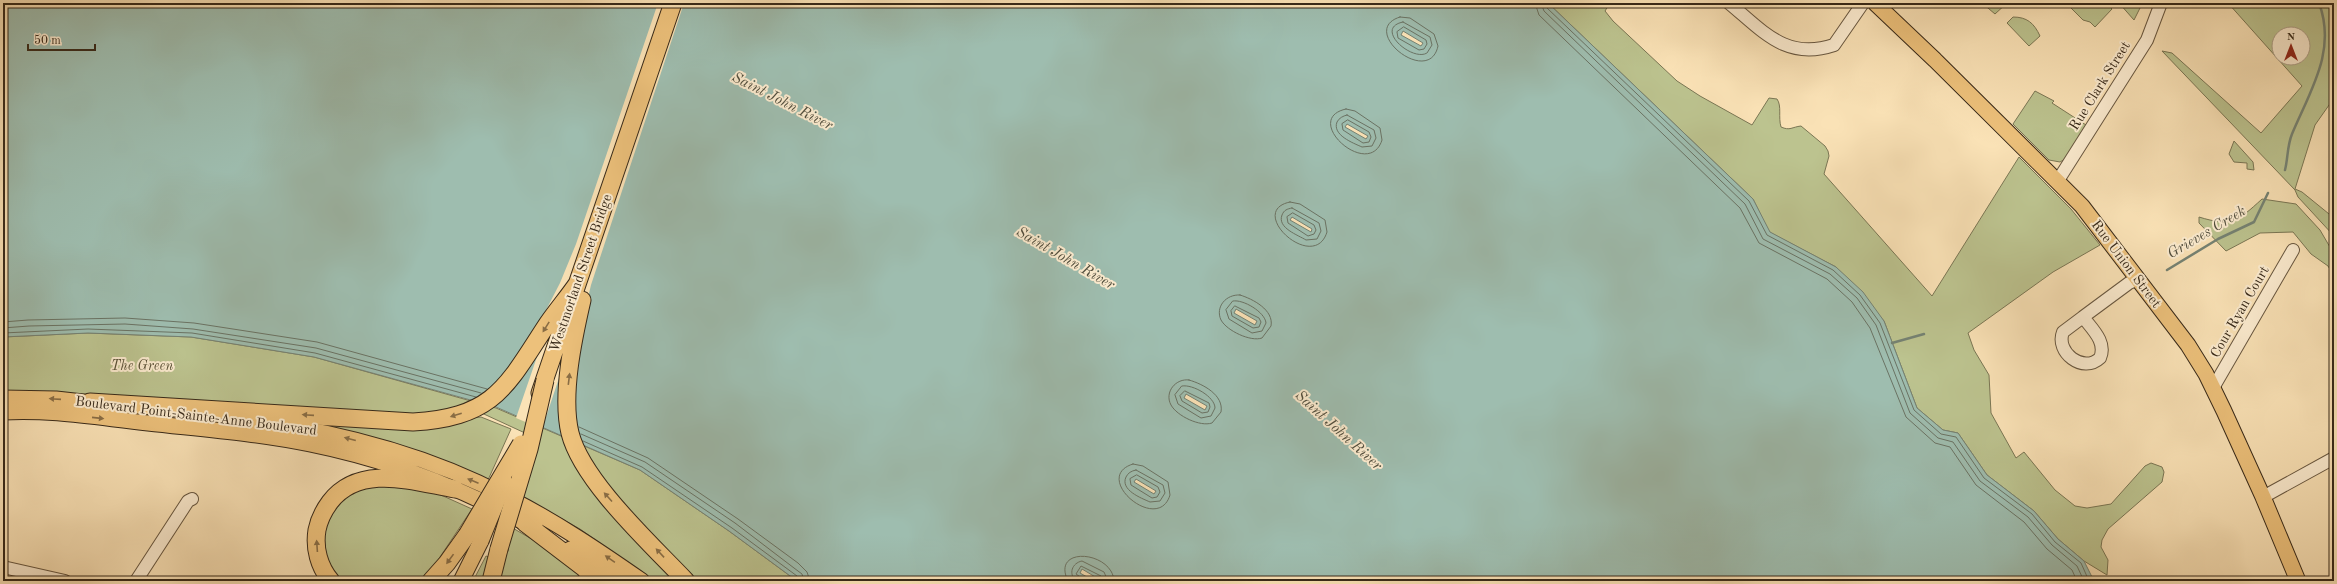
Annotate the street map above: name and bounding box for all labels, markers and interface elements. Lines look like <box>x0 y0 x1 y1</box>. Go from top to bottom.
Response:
scale bar <box>28 26 95 52</box>
north arrow <box>2271 26 2311 66</box>
text: N <box>2287 32 2296 43</box>
text: 50 m <box>34 34 61 47</box>
street label: Rue Clark Street <box>2067 39 2133 133</box>
water label: Saint John River <box>729 70 835 134</box>
street label: Westmorland Street Bridge <box>547 192 615 354</box>
water label: Grieves Creek <box>2165 204 2249 262</box>
street label: Rue Union Street <box>2089 218 2163 310</box>
water label: Saint John River <box>1013 225 1117 293</box>
street label: Cour Ryan Court <box>2208 264 2272 360</box>
one-way arrow <box>543 321 550 333</box>
park label: The Green <box>111 359 173 373</box>
one-way arrow <box>566 373 572 385</box>
water label: Saint John River <box>1292 388 1385 474</box>
street label: Boulevard Point-Sainte-Anne Boulevard <box>74 394 318 438</box>
one-way arrow <box>49 395 61 402</box>
one-way arrow <box>302 411 314 418</box>
one-way arrow <box>450 412 462 418</box>
one-way arrow <box>92 415 104 421</box>
one-way arrow <box>344 436 356 442</box>
one-way arrow <box>466 478 478 484</box>
one-way arrow <box>604 492 613 502</box>
one-way arrow <box>313 540 320 552</box>
one-way arrow <box>656 549 665 558</box>
one-way arrow <box>446 553 454 564</box>
one-way arrow <box>605 554 616 563</box>

